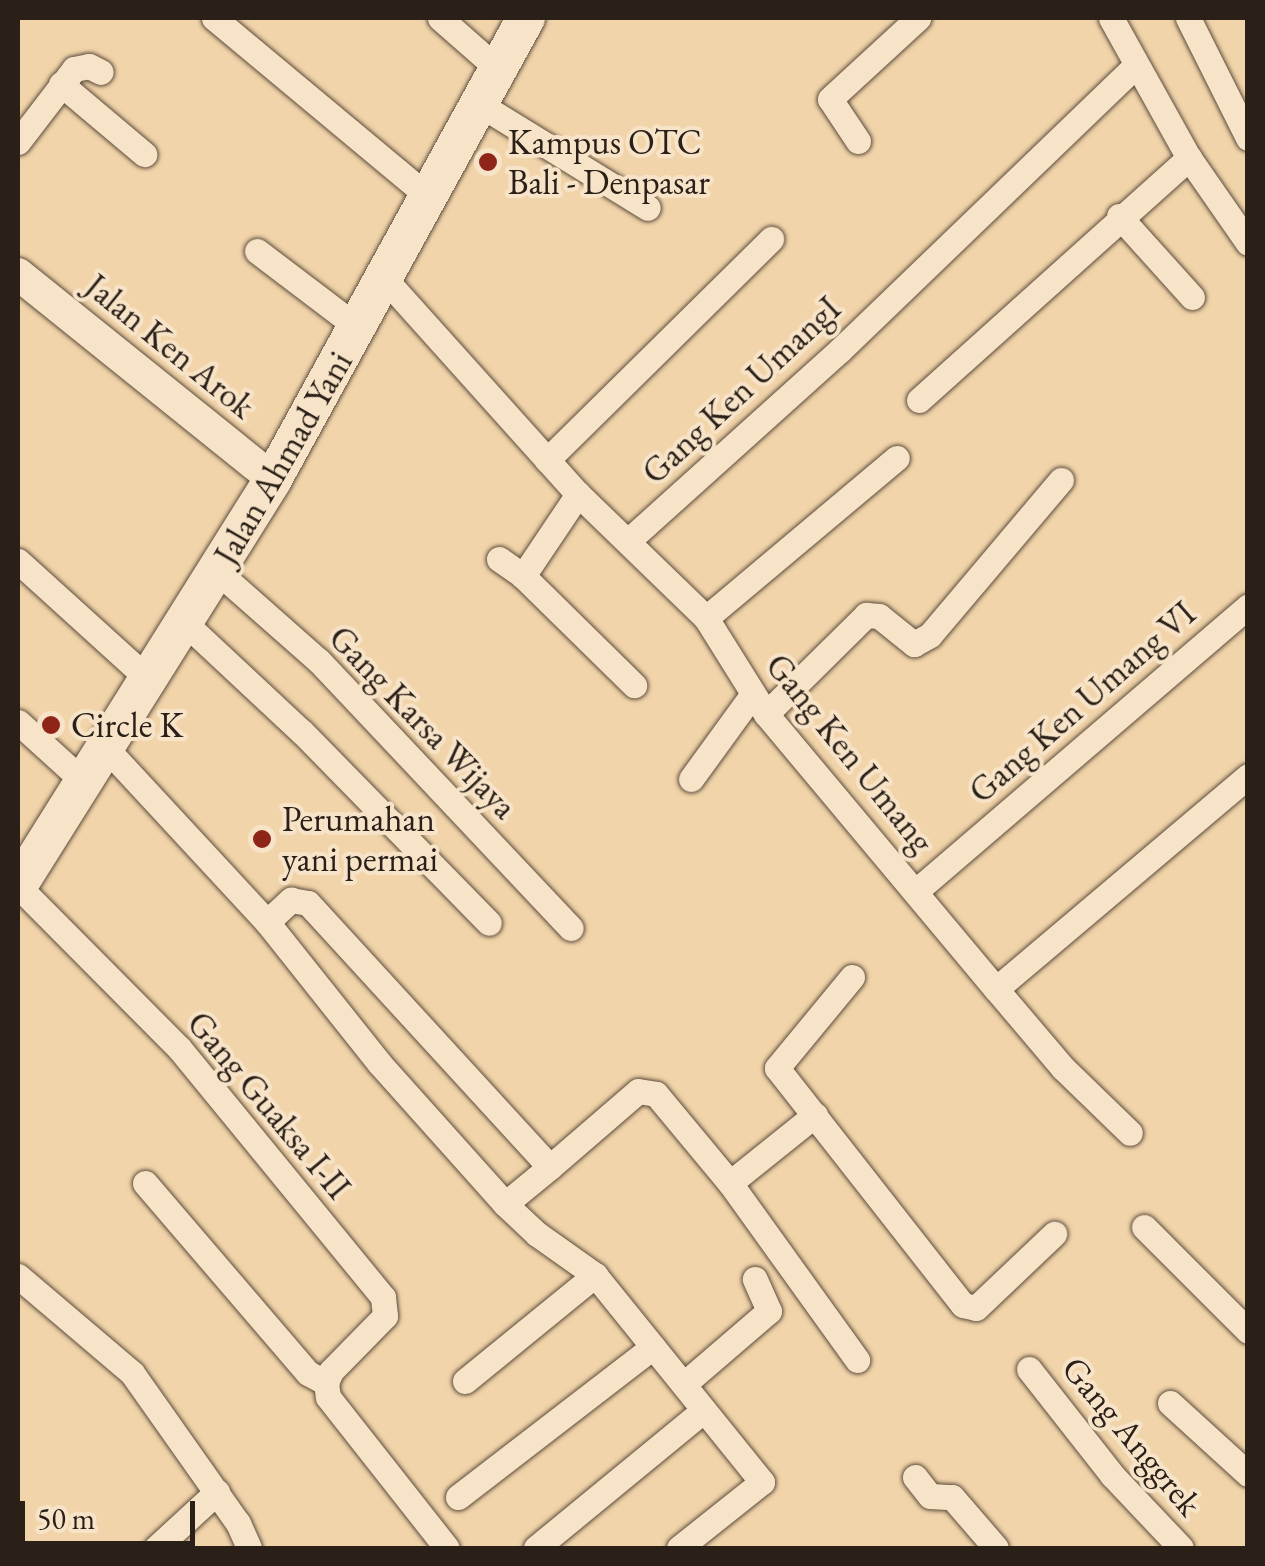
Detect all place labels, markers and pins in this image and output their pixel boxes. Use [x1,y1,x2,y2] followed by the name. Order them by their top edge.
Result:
[508,121,710,203] place label: Kampus OTC Bali - Denpasar
[477,151,499,173] marker: Kampus OTC Bali - Denpasar
[71,704,183,746] place label: Circle K
[40,714,62,736] marker: Circle K
[282,798,438,880] place label: Perumahan yani permai
[251,828,273,850] marker: Perumahan yani permai

